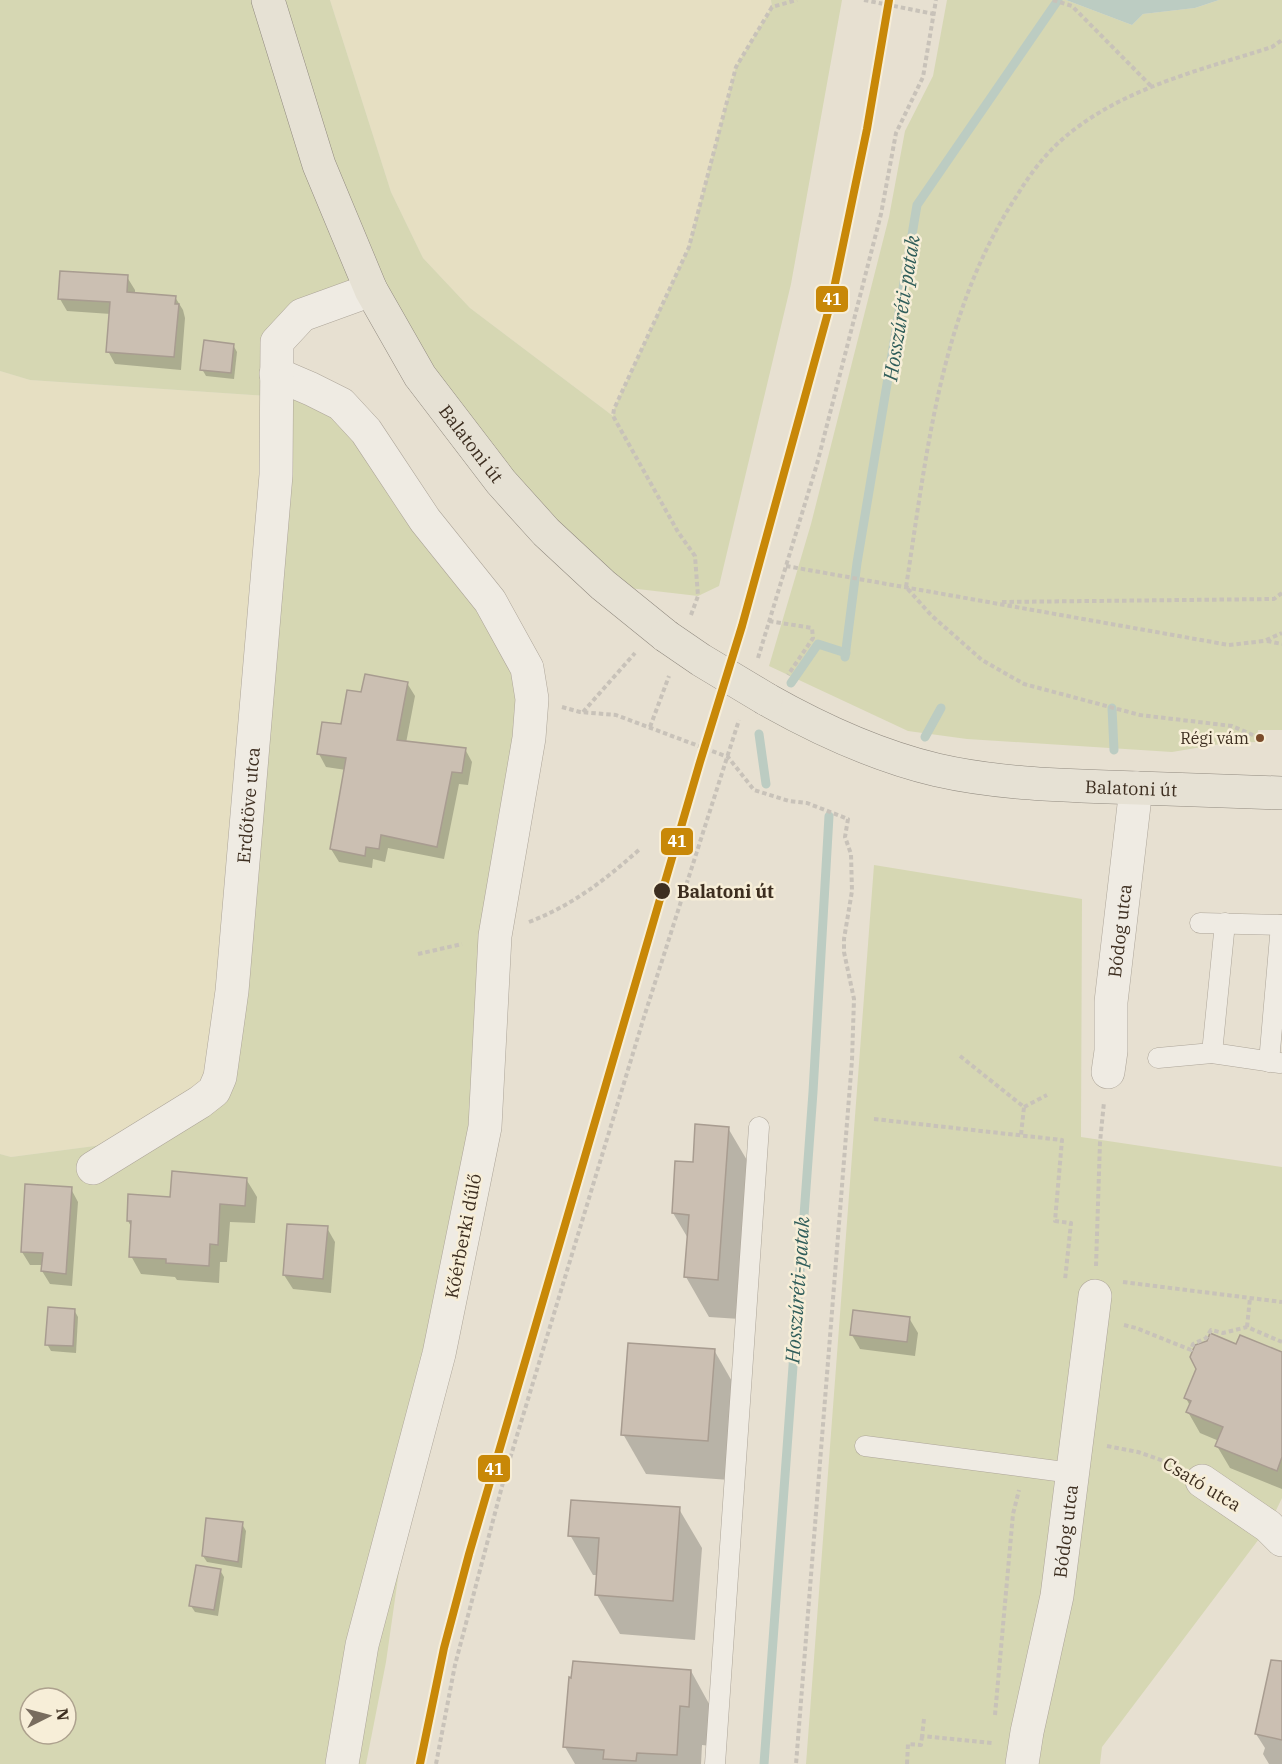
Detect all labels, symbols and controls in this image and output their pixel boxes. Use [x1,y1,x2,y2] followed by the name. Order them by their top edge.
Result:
[876,233,926,384] water label: Hosszúréti-patak
[815,285,849,313] line badge: 41
[822,289,842,309] text: 41
[434,400,509,487] street label: Balatoni út
[1180,728,1249,748] place label: Régi vám
[1254,732,1266,744] marker: Régi vám
[231,746,264,864] street label: Erdőtöve utca
[1085,775,1178,801] street label: Balatoni út
[660,827,694,856] line badge: 41
[667,831,687,851] text: 41
[677,880,774,903] place label: Balatoni út
[652,881,672,901] marker: Balatoni út
[1102,882,1136,979] street label: Bódog utca
[440,1172,486,1300] street label: Kőérberki dűlő
[778,1215,816,1365] water label: Hosszúréti-patak
[1159,1452,1246,1516] street label: Csató utca
[477,1454,511,1483] line badge: 41
[484,1459,504,1479] text: 41
[1048,1483,1083,1579] street label: Bódog utca
[18,1686,78,1746] north arrow
[52,1707,74,1722] text: N

